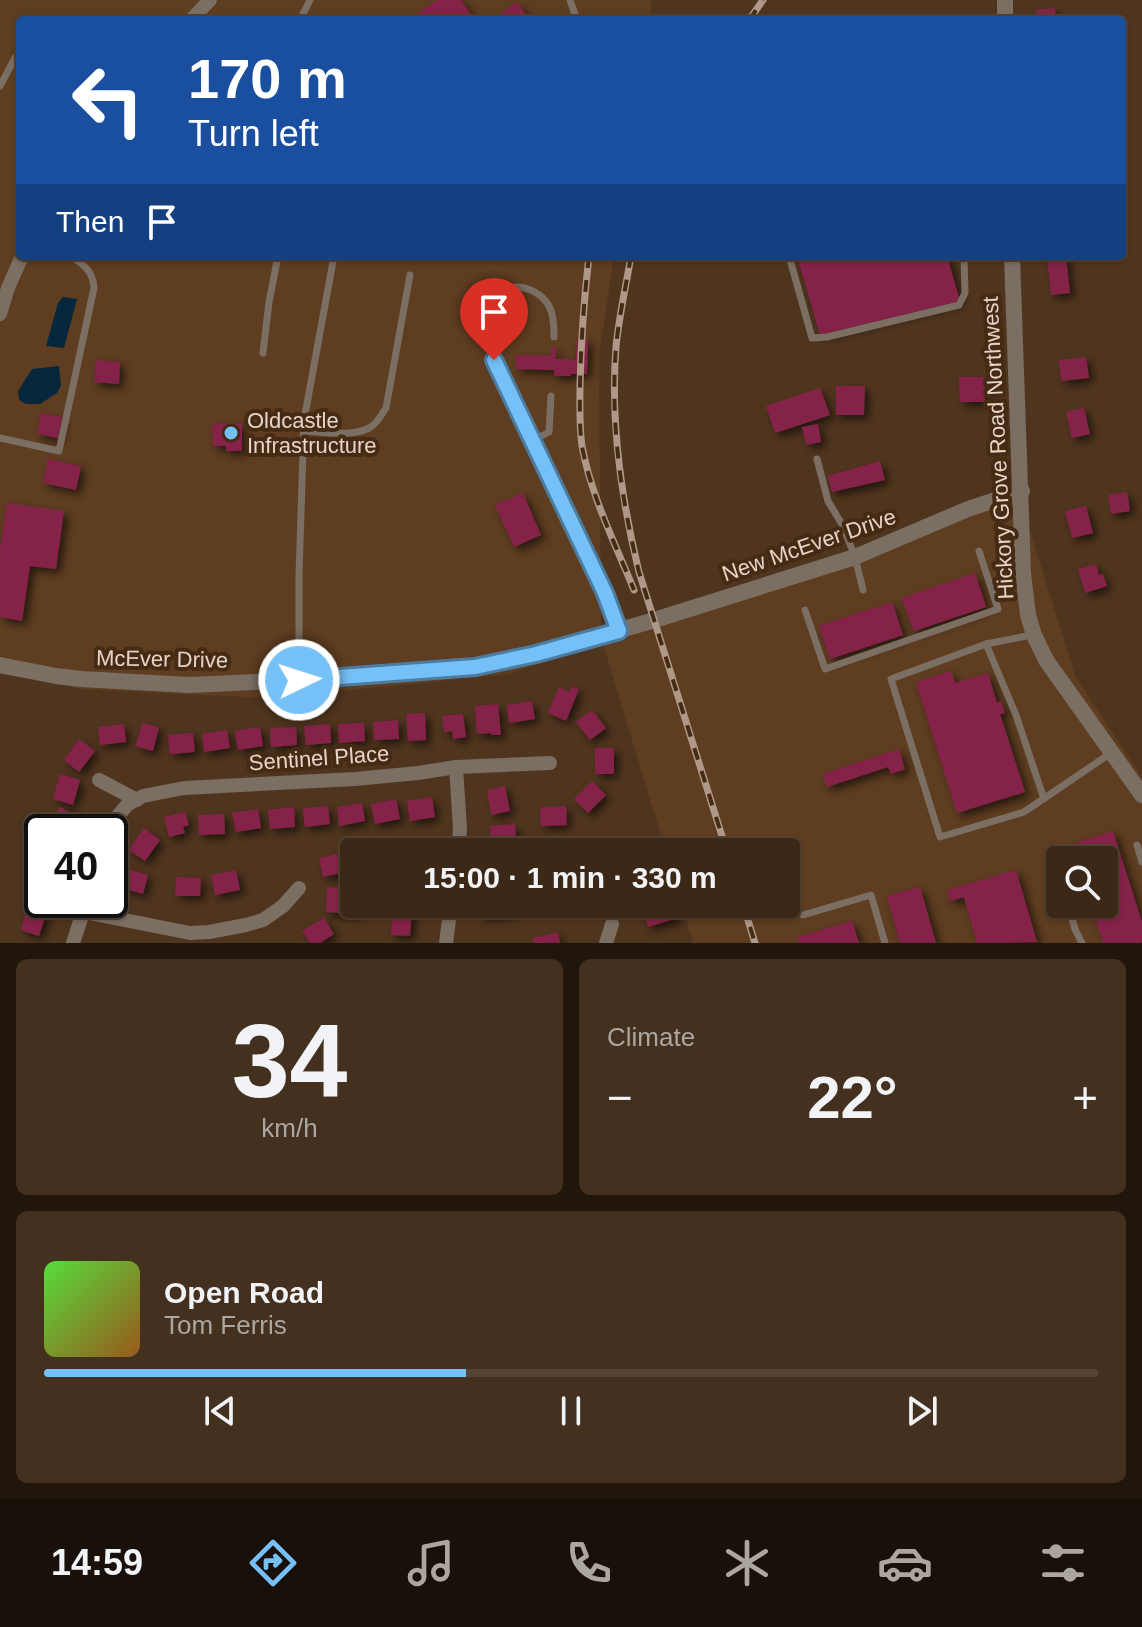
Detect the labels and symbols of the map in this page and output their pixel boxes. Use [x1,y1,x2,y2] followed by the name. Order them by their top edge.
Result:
[460,278,528,360] pin
[978,296,1018,600] street label: Hickory Grove Road Northwest
[247,408,377,458] place label: Oldcastle Infrastructure
[222,424,240,442] marker: Oldcastle Infrastructure
[719,504,899,586] street label: New McEver Drive
[257,638,341,722] position arrow
[96,645,228,673] street label: McEver Drive
[248,741,390,775] street label: Sentinel Place
[24,814,128,918] speed limit sign: 40

